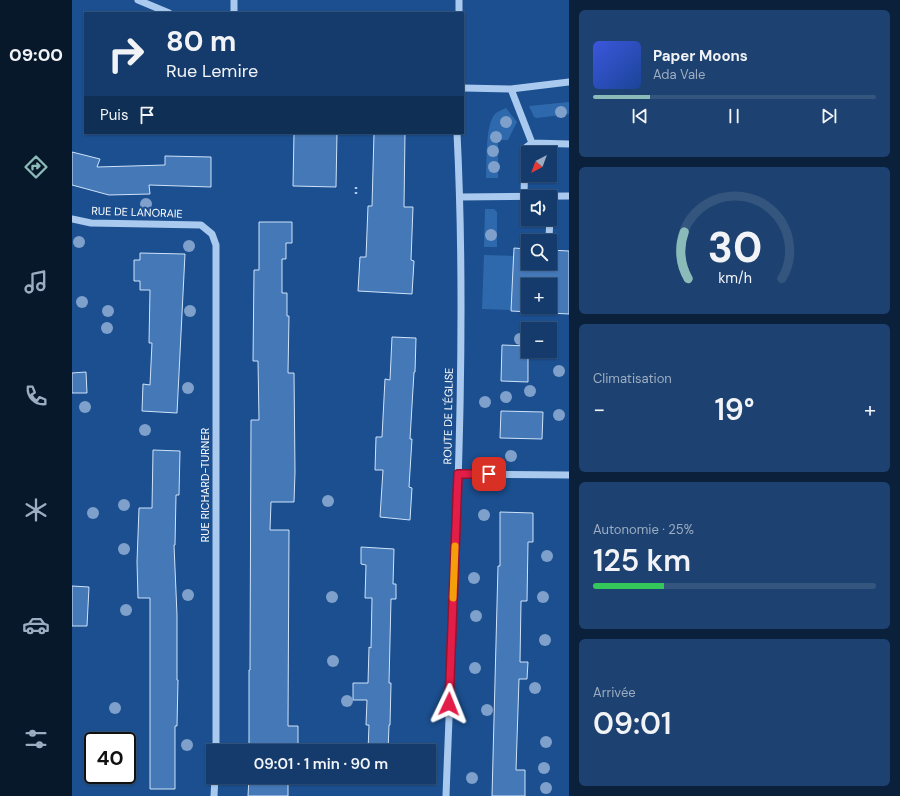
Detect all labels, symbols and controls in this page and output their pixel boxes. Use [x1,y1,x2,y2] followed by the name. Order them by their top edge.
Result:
[166,23,236,60] text: 80 m
[100,28,152,80] icon: right
[9,43,63,67] text: 09:00
[653,46,748,66] text: Paper Moons
[166,59,258,83] text: Rue Lemire
[653,66,705,83] text: Ada Vale
[136,104,158,126] icon: arrive
[100,105,128,125] text: Puis
[629,105,651,127] icon: previous
[723,105,745,127] icon: pause
[818,105,840,127] icon: next
[521,146,557,182] north arrow
[521,146,557,358] map controls
[22,153,50,181] icon: directions
[521,190,557,226] button: sound
[91,203,183,221] street label: RUE DE LANORAIE
[707,221,762,275] text: 30
[521,234,557,270] button: search
[22,268,50,296] icon: music
[718,268,751,286] text: km/h
[521,278,557,314] button: +
[521,322,557,358] button: −
[440,368,456,464] street label: ROUTE DE L'ÉGLISE
[593,370,672,387] text: Climatisation
[22,382,50,410] icon: phone
[714,390,755,429] text: 19°
[593,395,605,424] text: −
[864,395,876,424] text: +
[198,428,212,542] street label: RUE RICHARD-TURNER
[472,457,506,491] pin
[478,463,500,485] icon: arrive
[22,496,50,524] icon: climate
[593,521,694,538] text: Autonomie · 25%
[593,541,691,580] text: 125 km
[22,611,50,639] icon: car
[428,683,470,725] position arrow
[593,684,636,701] text: Arrivée
[593,704,671,743] text: 09:01
[22,725,50,753] icon: filters
[84,732,136,784] speed limit sign: 40
[254,754,388,774] text: 09:01 · 1 min · 90 m

